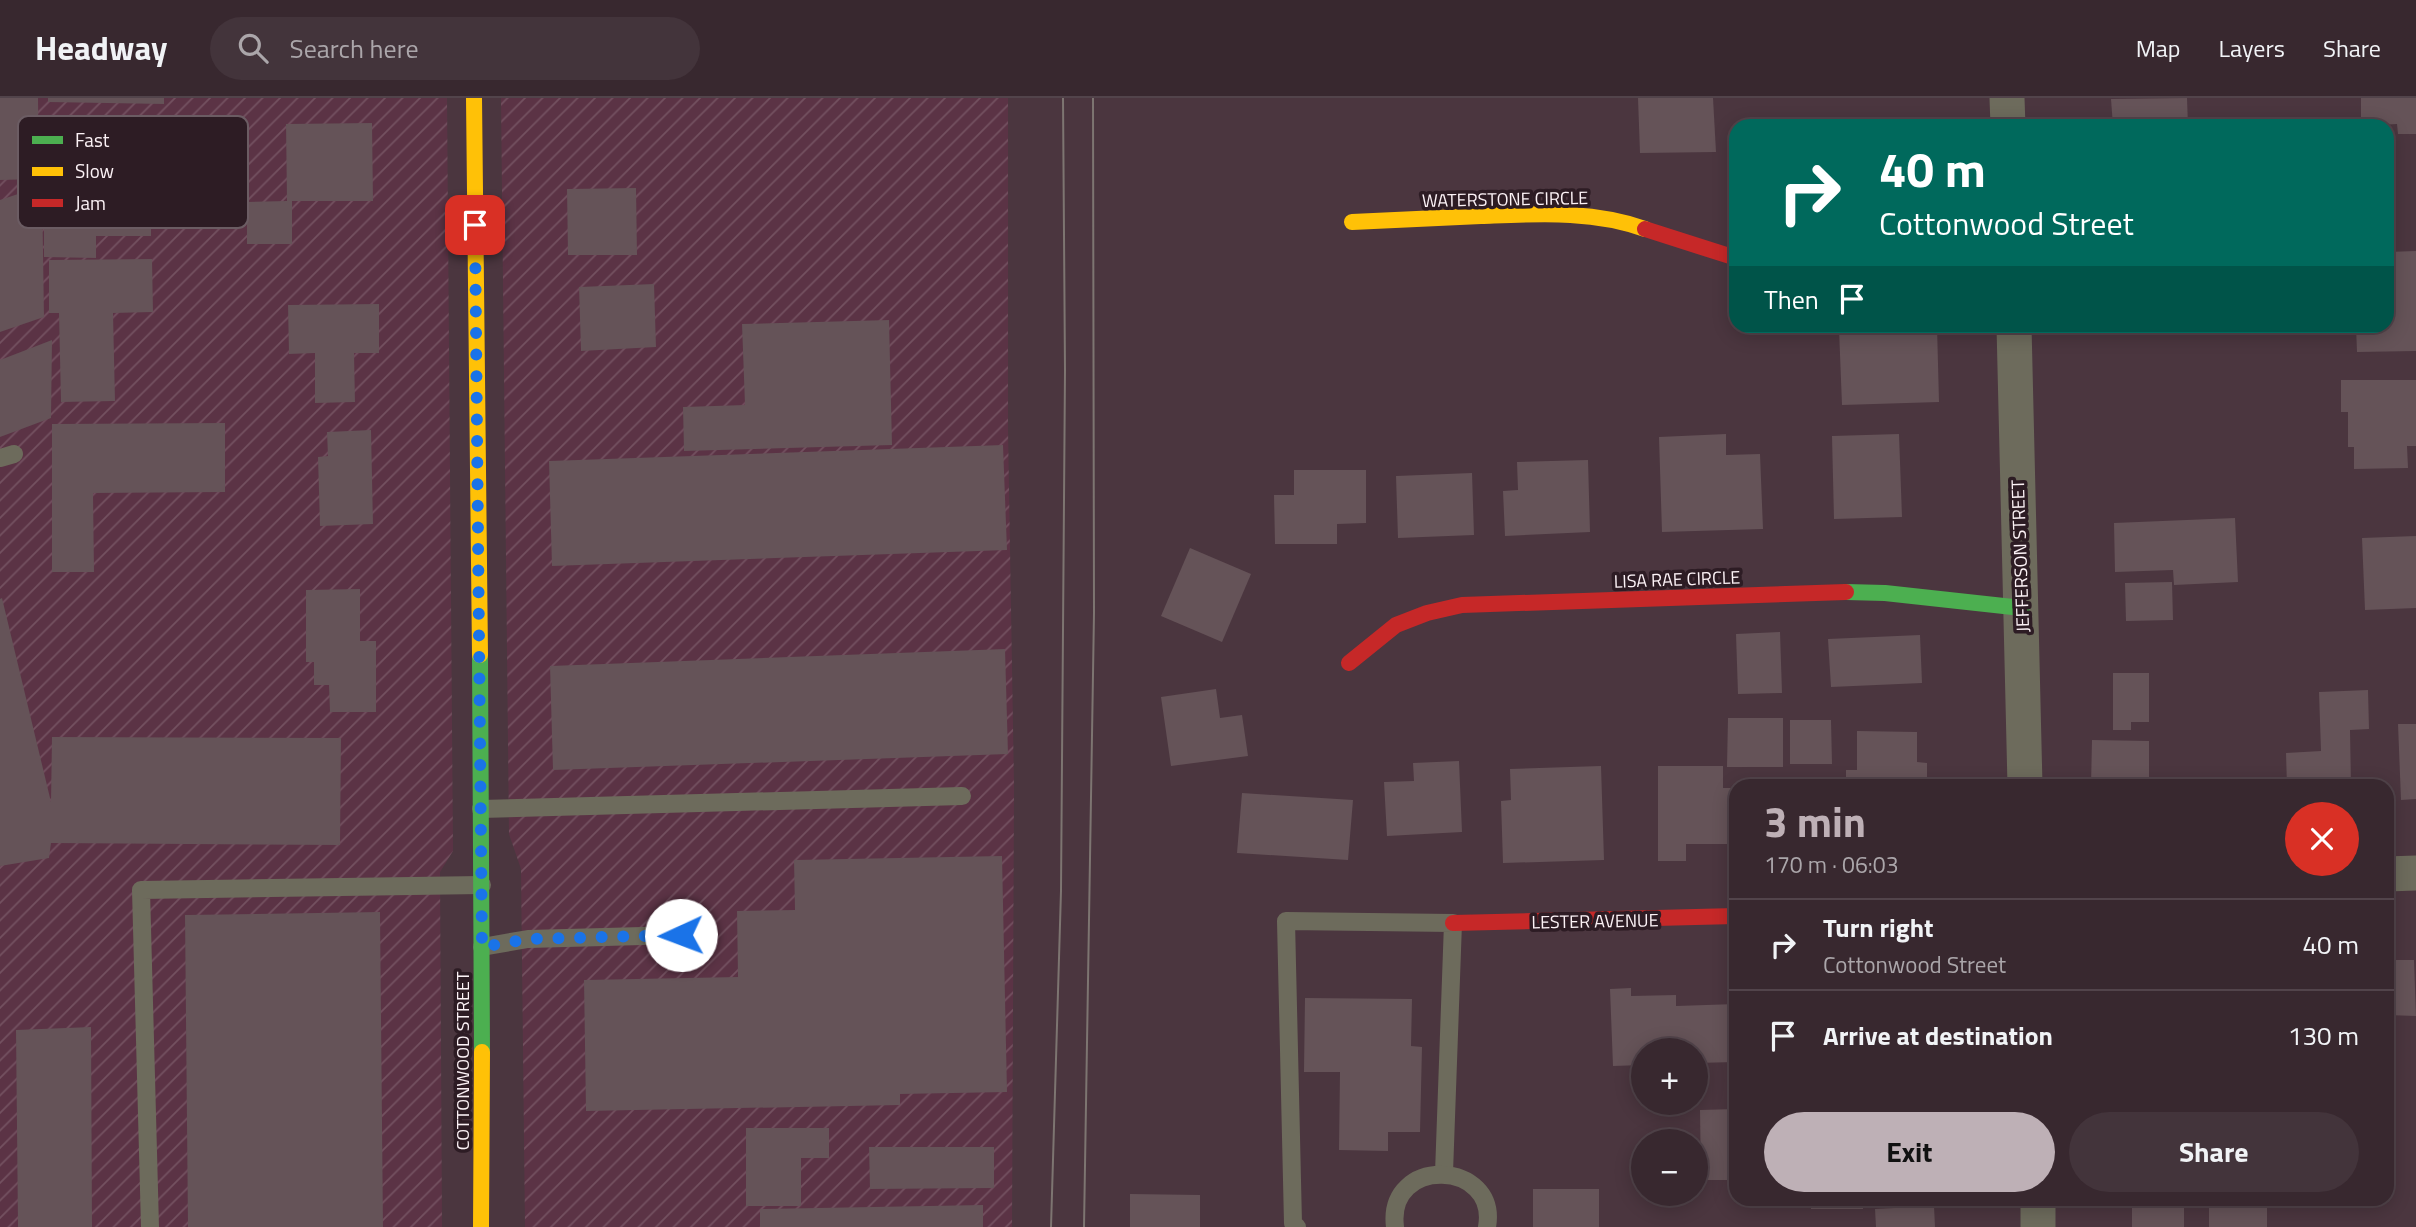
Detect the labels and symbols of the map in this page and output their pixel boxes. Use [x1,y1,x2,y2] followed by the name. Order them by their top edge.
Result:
[18,116,248,228] legend
[75,125,110,154] text: Fast
[75,156,114,185] text: Slow
[1422,184,1588,214] street label: WATERSTONE CIRCLE
[75,188,106,217] text: Jam
[445,195,505,255] pin
[2004,479,2036,633] street label: JEFFERSON STREET
[1613,563,1741,595] street label: LISA RAE CIRCLE
[644,898,718,972] position arrow
[1531,906,1659,936] street label: LESTER AVENUE
[449,971,476,1150] street label: COTTONWOOD STREET

